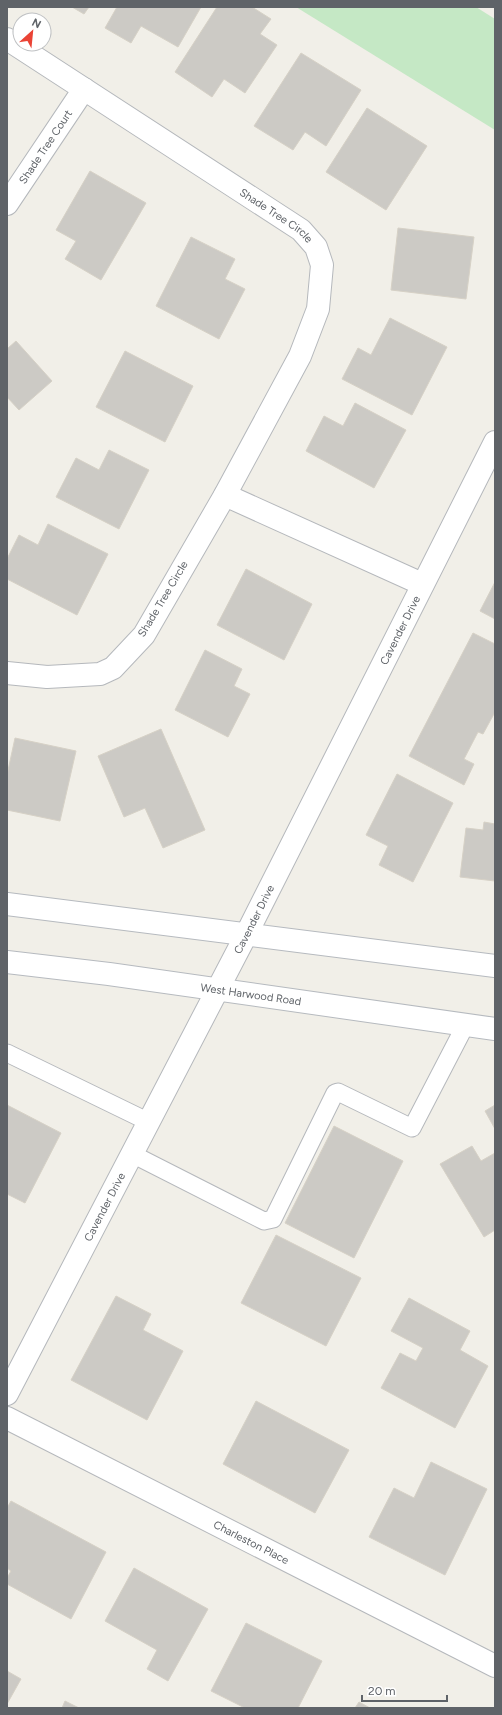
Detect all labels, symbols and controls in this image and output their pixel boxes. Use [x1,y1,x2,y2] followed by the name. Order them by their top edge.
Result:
[12,12,52,52] north arrow
[30,16,43,31] text: N
[16,107,75,186] street label: Shade Tree Court
[237,185,316,245] street label: Shade Tree Circle
[135,559,191,639] street label: Shade Tree Circle
[377,594,423,667] street label: Cavender Drive
[231,883,277,956] street label: Cavender Drive
[200,981,302,1008] street label: West Harwood Road
[81,1170,128,1243] street label: Cavender Drive
[211,1518,291,1567] street label: Charleston Place
[362,1677,447,1703] scale bar
[368,1684,396,1698] text: 20 m

